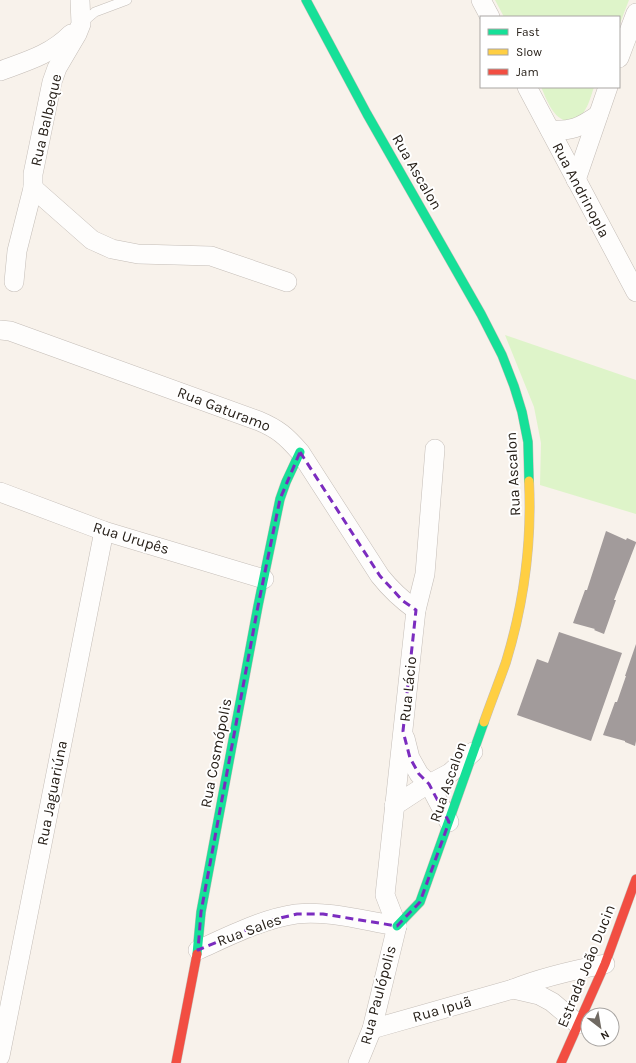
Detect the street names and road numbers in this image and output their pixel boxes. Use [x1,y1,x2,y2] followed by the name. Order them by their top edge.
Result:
[27,72,65,168] street label: Rua Balbeque
[388,131,446,213] street label: Rua Ascalon
[548,139,614,241] street label: Rua Andrinopla
[175,383,273,435] street label: Rua Gaturamo
[502,432,524,516] street label: Rua Ascalon
[91,518,171,558] street label: Rua Urupês
[396,655,420,723] street label: Rua Lácio
[197,697,235,809] street label: Rua Cosmópolis
[33,739,71,847] street label: Rua Jaguariúna
[426,739,470,825] street label: Rua Ascalon
[553,902,619,1030] street label: Estrada João Ducin
[214,910,284,950] street label: Rua Sales
[356,944,400,1046] street label: Rua Paulópolis
[410,992,474,1026] street label: Rua Ipuã

